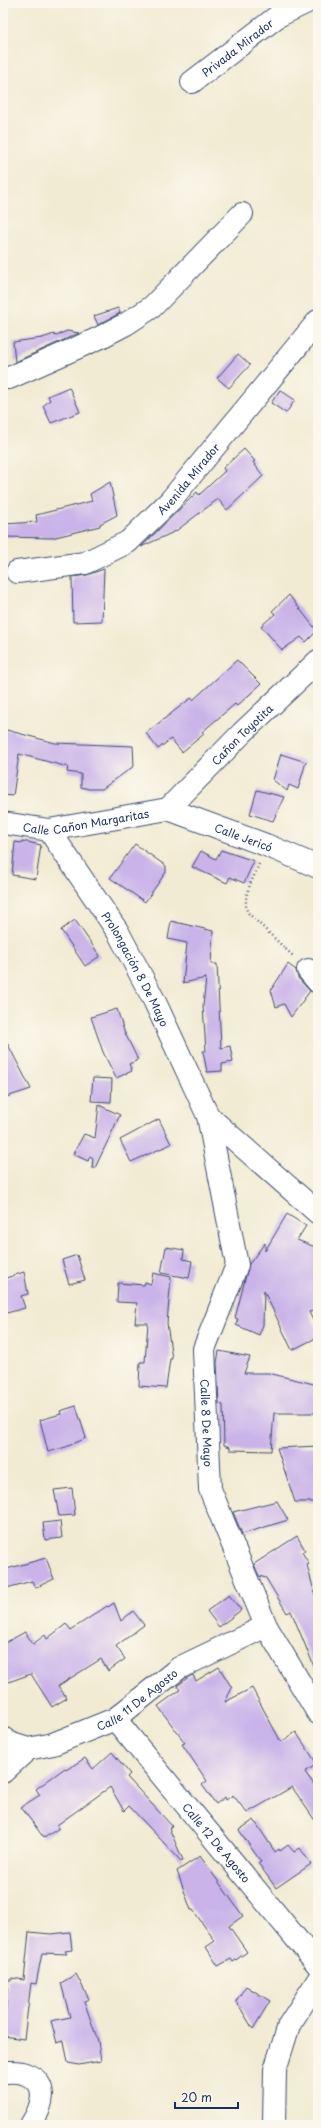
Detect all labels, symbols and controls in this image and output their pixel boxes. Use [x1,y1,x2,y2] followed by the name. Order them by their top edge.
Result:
[198,14,277,80] street label: Privada Mirador
[153,439,223,518] street label: Avenida Mirador
[207,700,276,769] street label: Cañon Toyotita
[22,804,150,839] street label: Calle Cañon Margaritas
[212,818,275,855] street label: Calle Jericó
[98,908,174,1029] street label: Prolongación 8 De Mayo
[197,1379,218,1467] street label: Calle 8 De Mayo
[94,1664,181,1734] street label: Calle 11 De Agosto
[179,1799,255,1886] street label: Calle 12 De Agosto
[175,2084,238,2110] scale bar
[181,2088,212,2106] text: 20 m

